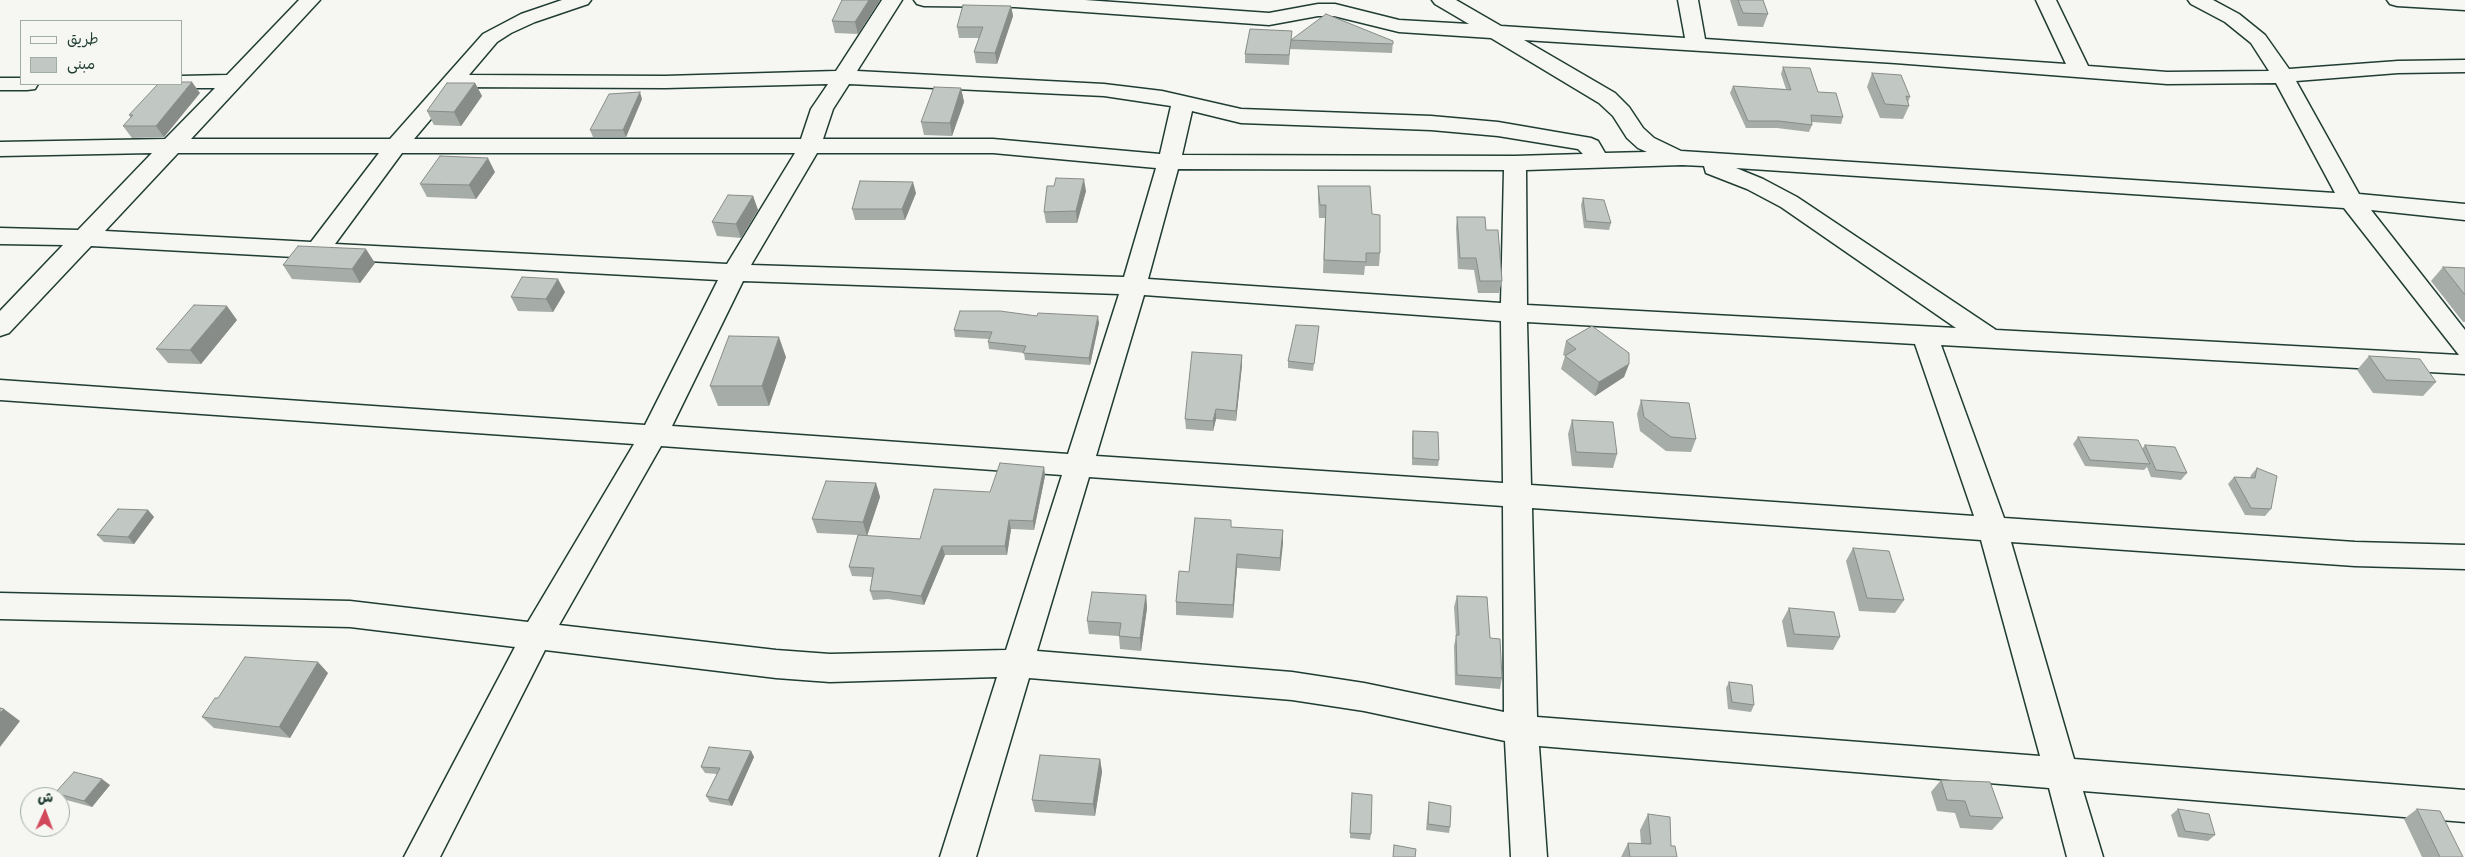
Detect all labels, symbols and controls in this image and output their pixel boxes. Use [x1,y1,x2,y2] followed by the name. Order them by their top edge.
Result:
[20,20,182,85] legend
[67,28,99,52] text: طريق
[67,53,95,77] text: مبنى
[20,787,70,837] north arrow
[37,787,54,809] text: ش

